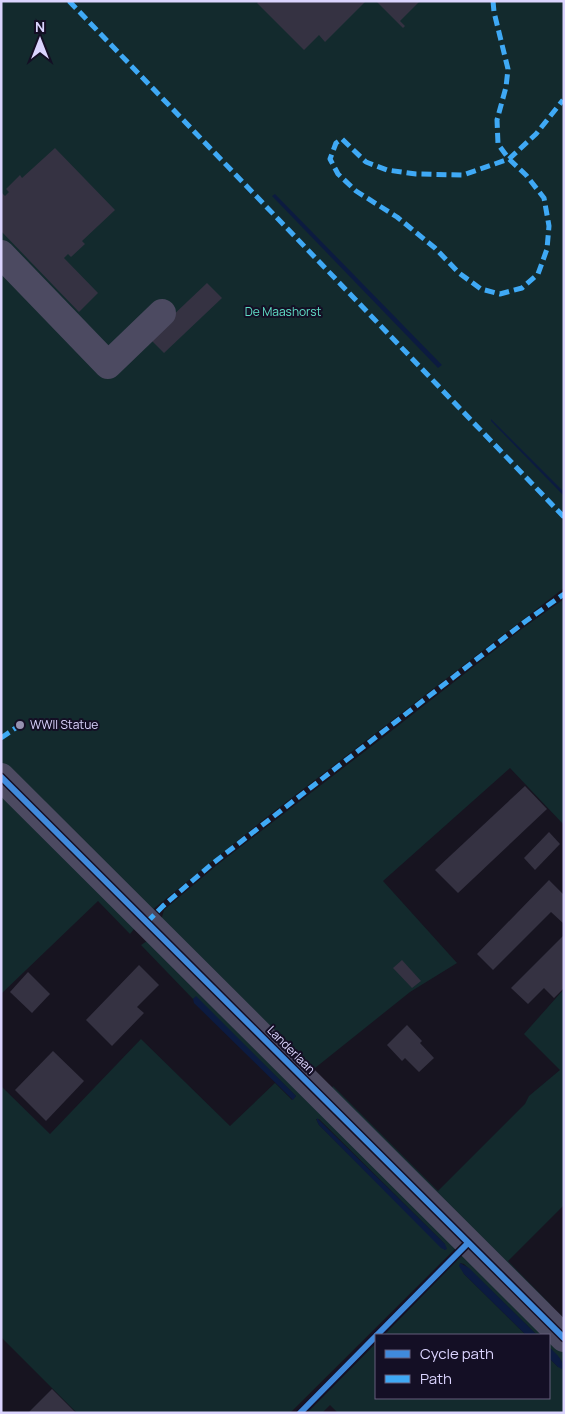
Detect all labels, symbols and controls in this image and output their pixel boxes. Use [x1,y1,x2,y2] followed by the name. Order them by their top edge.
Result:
[15,15,65,65] north arrow
[35,17,45,36] text: N
[245,303,321,320] park label: De Maashorst
[30,716,98,733] place label: WWII Statue
[14,719,26,731] marker: WWII Statue
[264,1022,319,1077] street label: Landerlaan
[375,1334,550,1399] legend
[420,1343,494,1364] text: Cycle path
[420,1368,452,1389] text: Path

